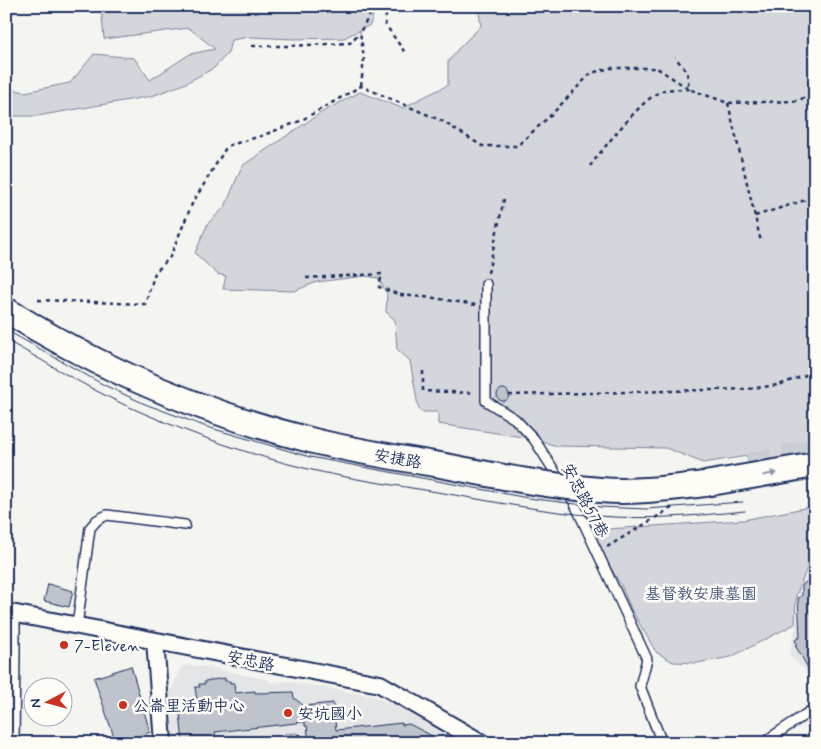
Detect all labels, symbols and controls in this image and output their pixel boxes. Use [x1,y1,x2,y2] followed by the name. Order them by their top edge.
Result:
[372,445,423,474] street label: 安捷路
[556,460,613,542] street label: 安忠路57巷
[763,470,778,478] one-way arrow
[645,584,757,605] park label: 基督教安康墓園
[74,636,140,657] place label: 7-Eleven
[58,639,70,651] marker: 7-Eleven
[225,647,276,676] street label: 安忠路
[22,676,72,726] north arrow
[133,696,245,717] place label: 公崙里活動中心
[27,698,46,709] text: N
[117,699,129,711] marker: 公崙里活動中心
[298,704,362,725] place label: 安坑國小
[282,707,294,719] marker: 安坑國小

